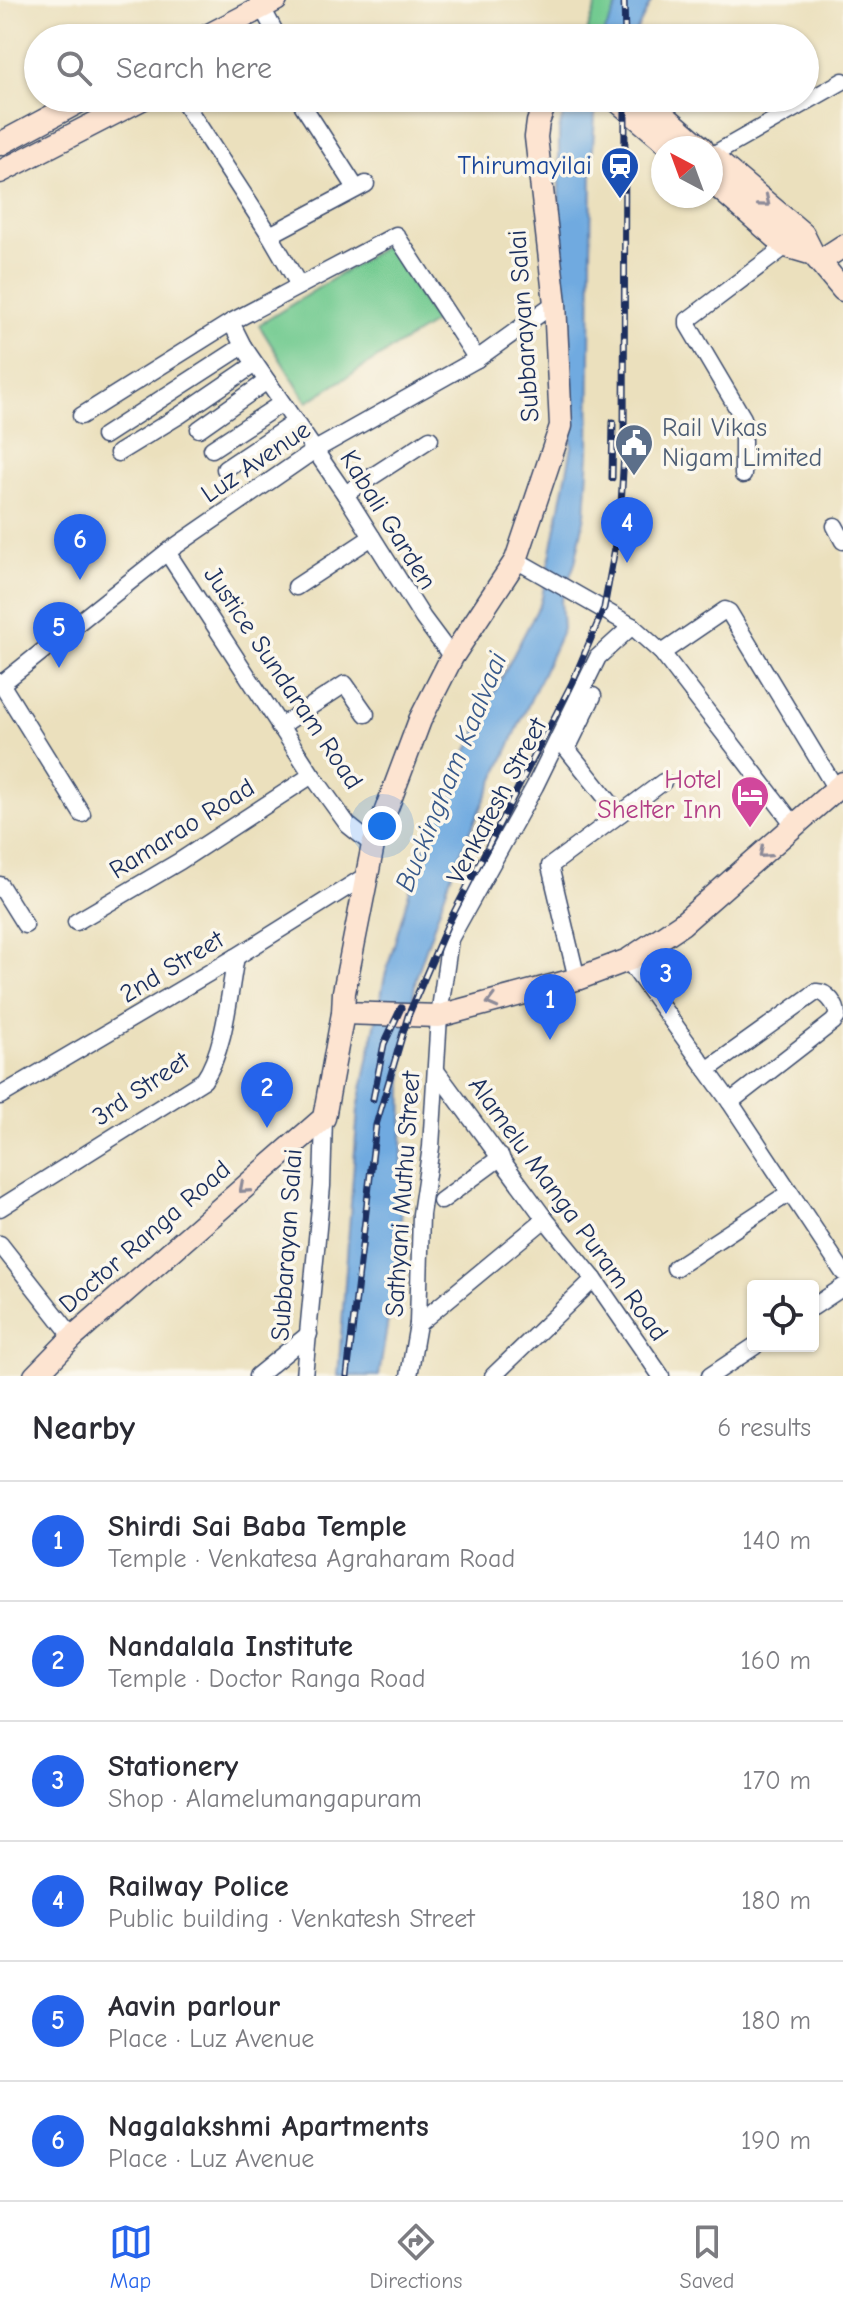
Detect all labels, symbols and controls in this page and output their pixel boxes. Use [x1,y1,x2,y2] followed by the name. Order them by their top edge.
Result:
[24,24,819,112] search box
[52,46,96,90] icon: search
[116,51,272,86] text: Search here
[651,136,723,208] north arrow
[599,145,641,200] station icon: Thirumayilai
[458,151,592,181] place label: Thirumayilai
[756,192,771,207] one-way arrow
[502,229,546,423] street label: Subbarayan Salai
[662,413,822,473] place label: Rail Vikas Nigam Limited
[196,415,316,509] street label: Luz Avenue
[613,422,655,477] public building icon: Rail Vikas Nigam Limited
[333,445,443,595] street label: Kabali Garden
[601,497,653,563] pin: 4
[54,514,106,580] pin: 6
[197,561,369,795] street label: Justice Sundaram Road
[33,602,85,668] pin: 5
[388,647,514,896] water label: Buckingham Kaalvaai
[441,712,554,889] street label: Venkatesh Street
[597,765,722,825] place label: Hotel Shelter Inn
[104,772,260,886] street label: Ramarao Road
[729,774,771,829] hotel icon: Hotel Shelter Inn
[362,806,402,846] your location
[758,843,773,858] one-way arrow
[115,924,231,1010] street label: 2nd Street
[640,948,692,1014] pin: 3
[524,974,576,1040] pin: 1
[485,992,499,1009] one-way arrow
[87,1045,196,1132] street label: 3rd Street
[241,1062,293,1128] pin: 2
[379,1069,427,1318] street label: Sathyani Muthu Street
[462,1071,674,1347] street label: Alamelu Manga Puram Road
[265,1148,309,1342] street label: Subbarayan Salai
[53,1154,237,1320] street label: Doctor Ranga Road
[239,1178,253,1192] one-way arrow
[747,1280,819,1352] map controls
[747,1280,819,1352] button: locate
[32,1408,135,1448] text: Nearby
[717,1413,811,1443] text: 6 results
[108,1509,407,1544] text: Shirdi Sai Baba Temple
[53,1526,63,1556] text: 1
[742,1526,811,1556] text: 140 m
[108,1544,515,1574] text: Temple · Venkatesa Agraharam Road
[108,1629,353,1664] text: Nandalala Institute
[52,1646,64,1676] text: 2
[741,1646,811,1676] text: 160 m
[108,1664,426,1694] text: Temple · Doctor Ranga Road
[108,1749,238,1784] text: Stationery
[52,1766,64,1796] text: 3
[742,1766,811,1796] text: 170 m
[108,1784,422,1814] text: Shop · Alamelumangapuram
[108,1869,289,1904] text: Railway Police
[52,1886,64,1916] text: 4
[741,1886,811,1916] text: 180 m
[108,1904,475,1934] text: Public building · Venkatesh Street
[108,1989,280,2024] text: Aavin parlour
[51,2006,65,2036] text: 5
[741,2006,811,2036] text: 180 m
[108,2024,314,2054] text: Place · Luz Avenue
[108,2109,429,2144] text: Nagalakshmi Apartments
[51,2126,65,2156] text: 6
[741,2126,811,2156] text: 190 m
[108,2144,314,2174] text: Place · Luz Avenue
[109,2220,153,2294] tab: Map
[370,2220,463,2294] tab: Directions
[680,2220,734,2294] tab: Saved

